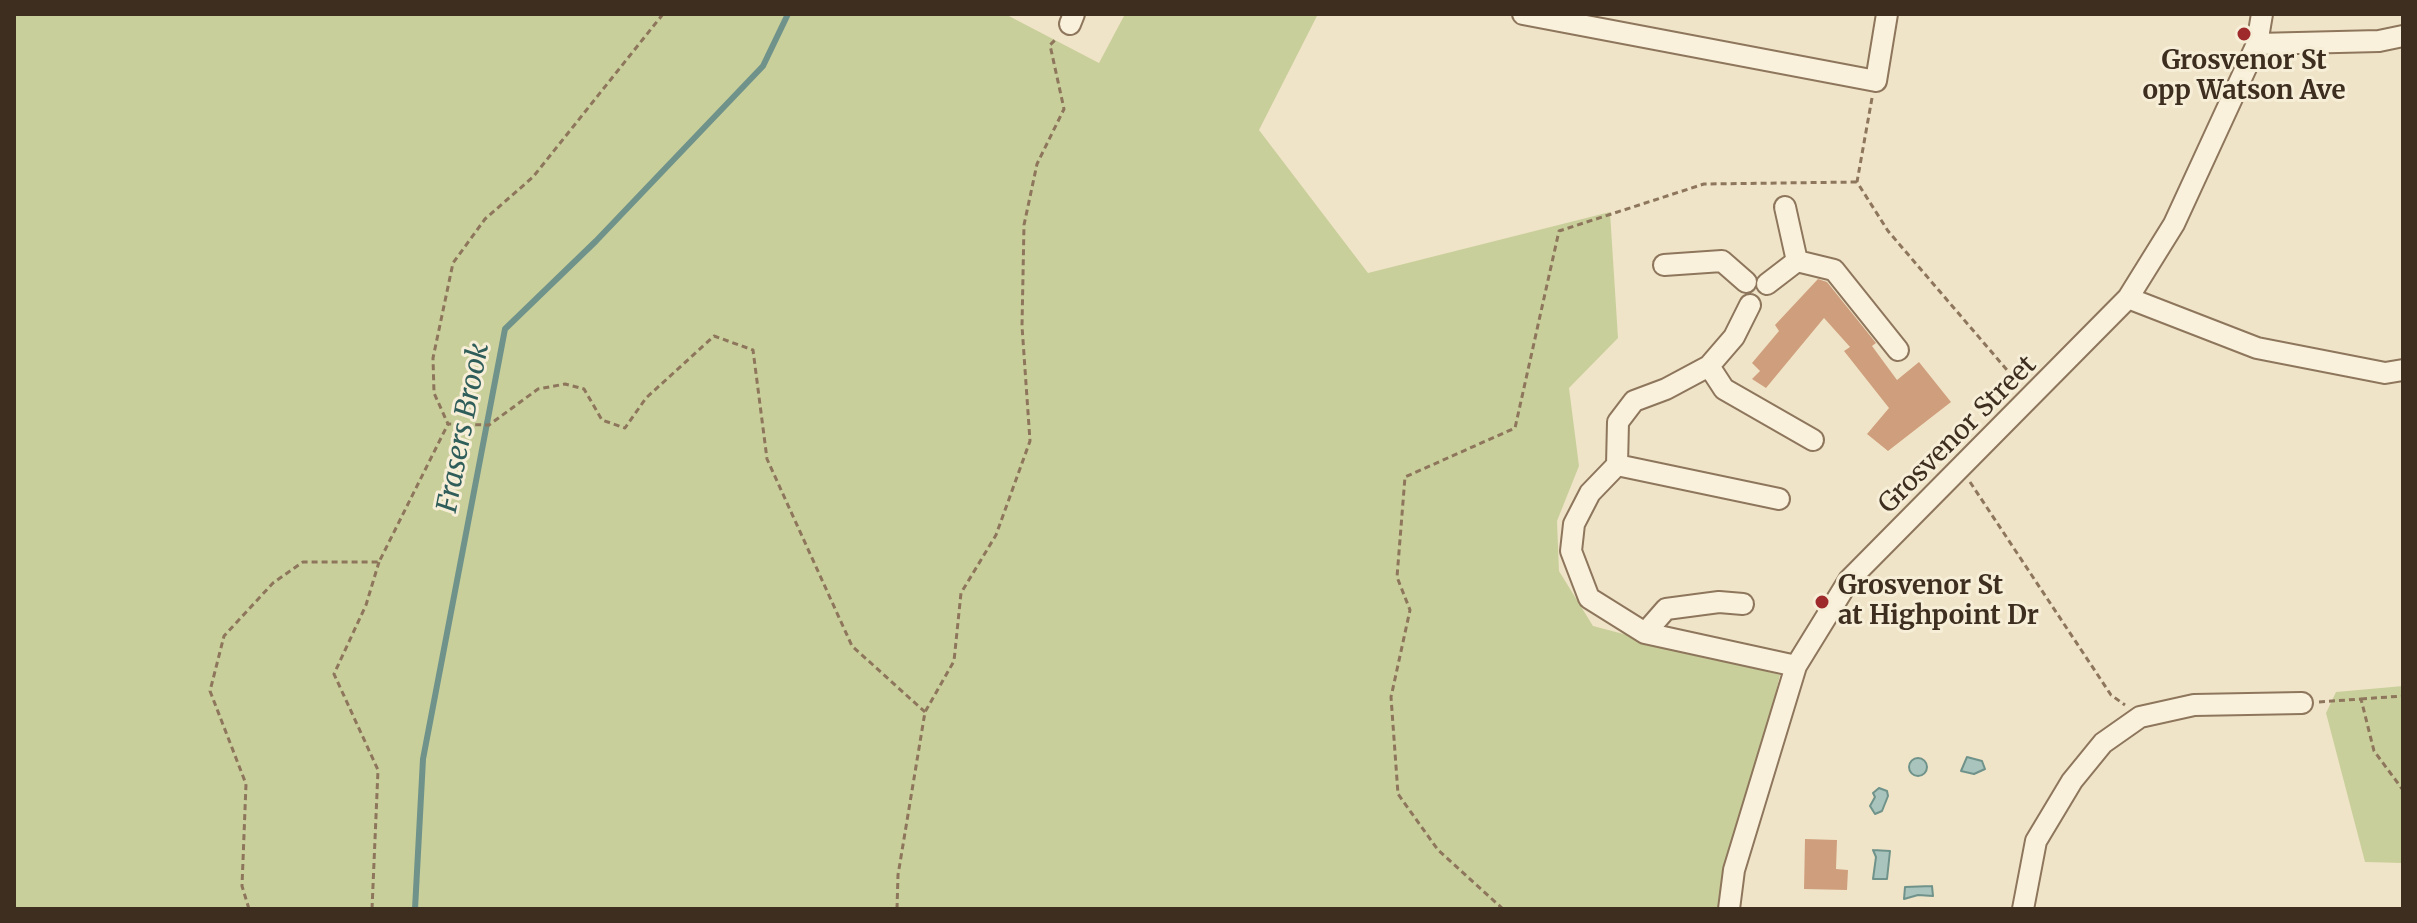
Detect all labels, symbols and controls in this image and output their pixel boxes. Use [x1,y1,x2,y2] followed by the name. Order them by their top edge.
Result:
[2235,25,2253,43] marker: Grosvenor St opp Watson Ave
[2142,46,2346,108] place label: Grosvenor St opp Watson Ave
[431,341,497,515] water label: Frasers Brook
[1873,350,2043,520] street label: Grosvenor Street
[1838,571,2039,632] place label: Grosvenor St at Highpoint Dr
[1813,593,1831,611] marker: Grosvenor St at Highpoint Dr

